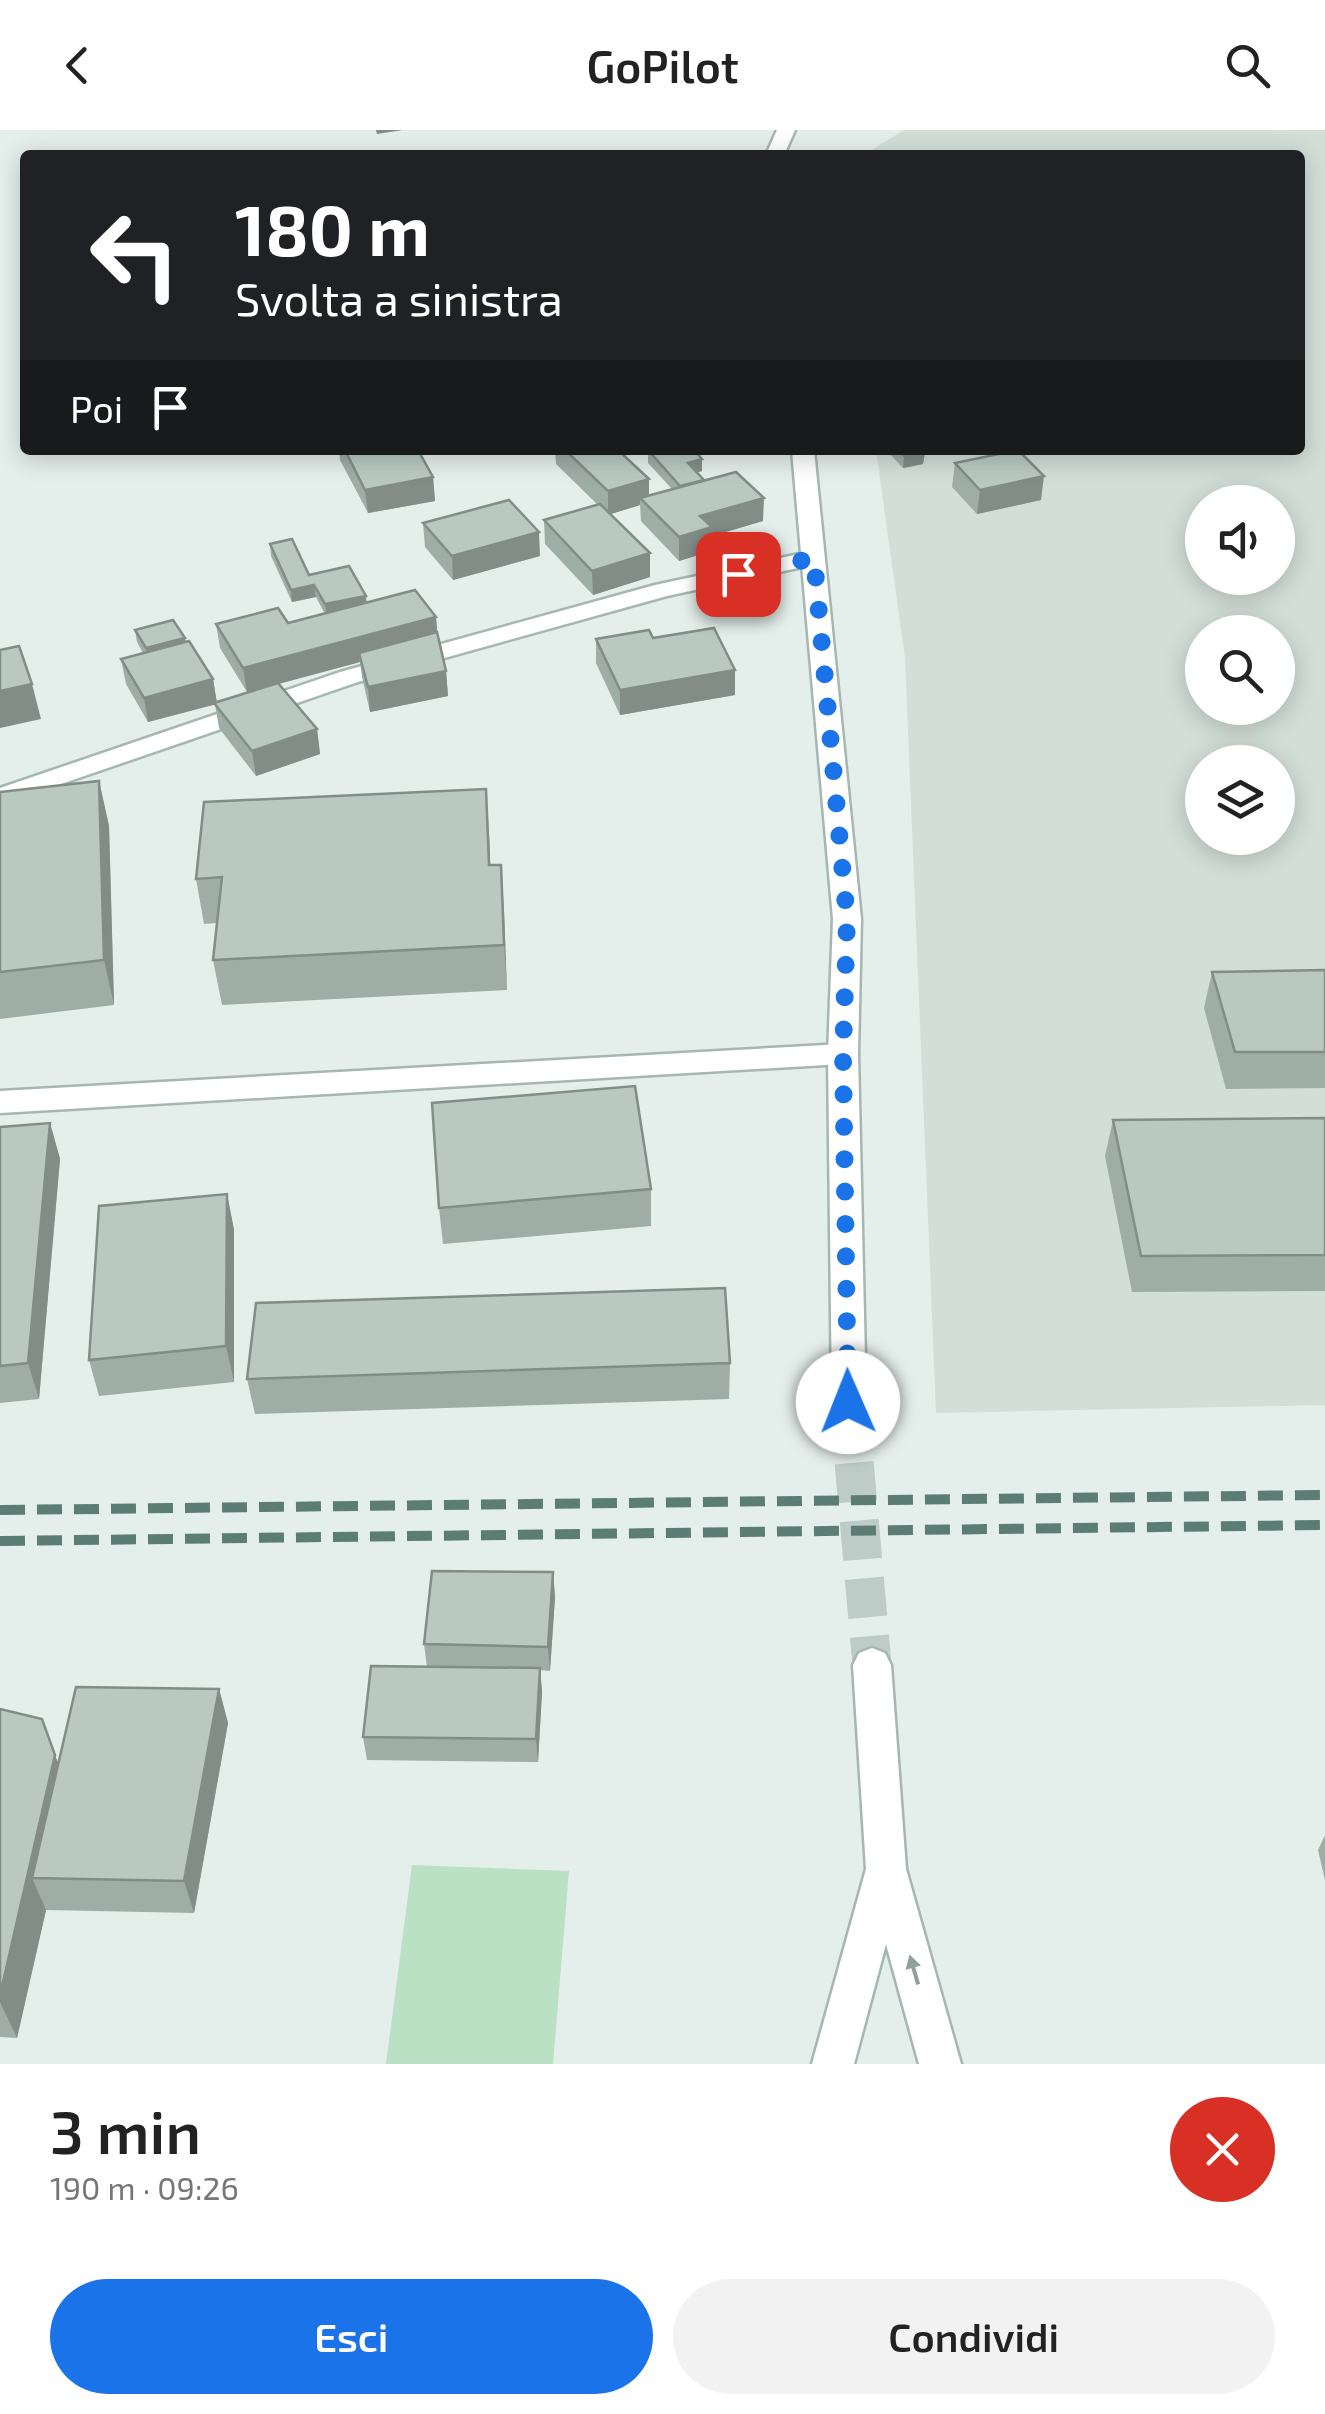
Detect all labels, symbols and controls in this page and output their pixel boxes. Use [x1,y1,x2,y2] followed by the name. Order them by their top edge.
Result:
[50,38,105,93] icon: back
[586,38,739,92] text: GoPilot
[1220,38,1275,93] icon: search
[235,186,430,270] text: 180 m
[70,190,200,320] icon: left
[235,271,563,325] text: Svolta a sinistra
[143,380,198,435] icon: arrive
[70,385,123,431] text: Poi
[1185,485,1295,855] map controls
[1185,485,1295,595] button: sound
[696,532,781,617] pin
[711,547,766,602] icon: arrive
[1185,615,1295,725] button: search
[1185,745,1295,855] button: layers
[796,1350,900,1454] position arrow
[906,1954,921,1985] one-way arrow
[50,2094,201,2166] text: 3 min
[1170,2097,1275,2202] button: close
[50,2168,239,2206] text: 190 m · 09:26
[50,2279,653,2394] button: Esci
[673,2279,1275,2394] button: Condividi

